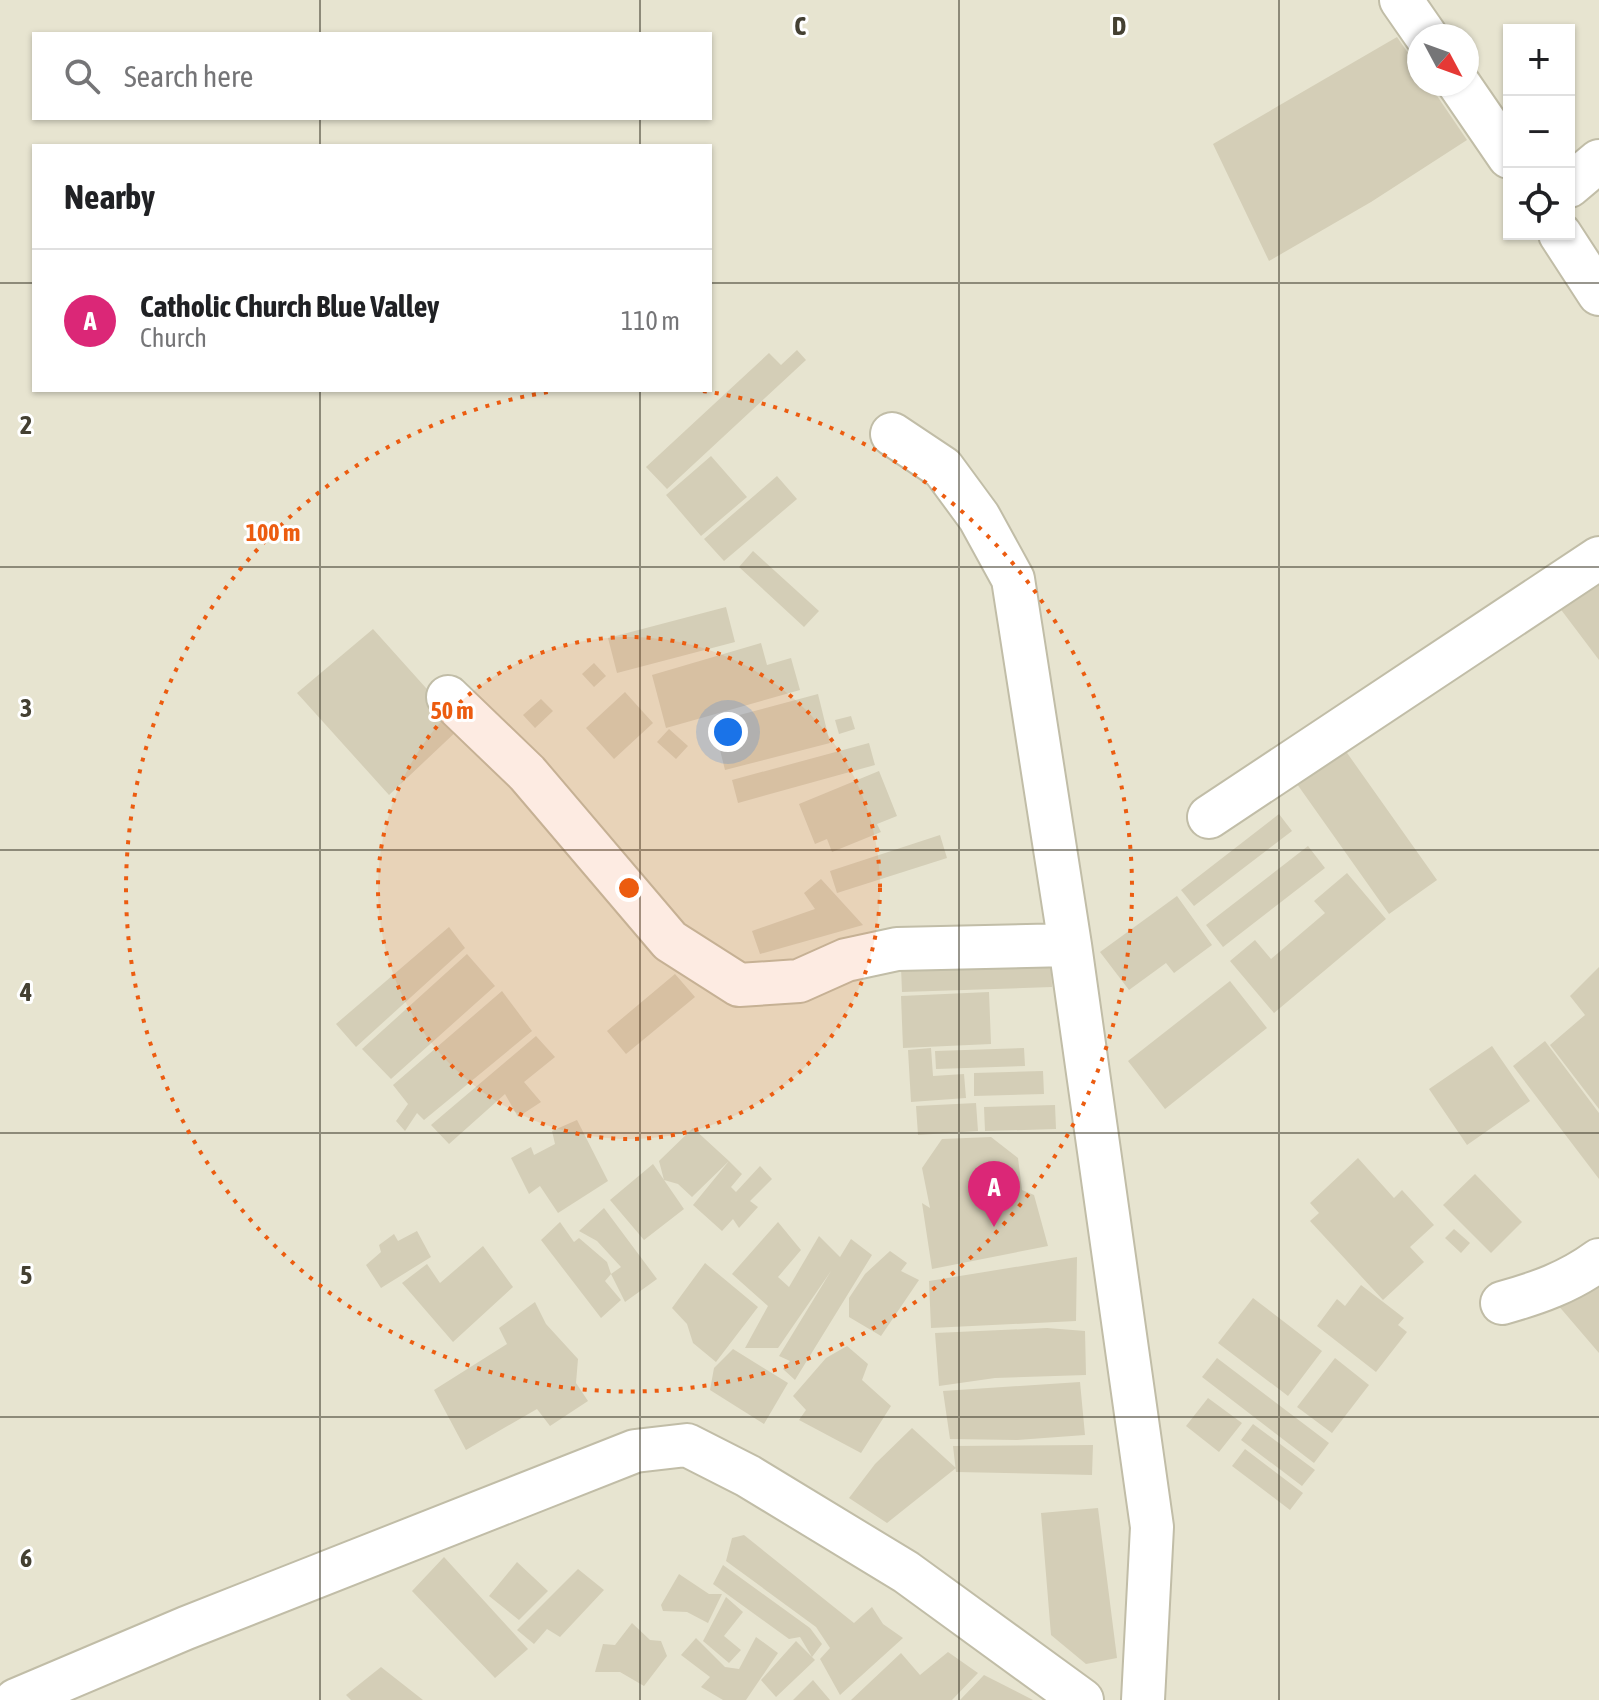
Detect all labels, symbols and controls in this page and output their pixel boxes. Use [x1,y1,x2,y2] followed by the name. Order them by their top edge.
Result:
[794,11,806,41] text: C
[1112,11,1126,41] text: D
[1407,24,1479,96] north arrow
[1503,24,1575,240] map controls
[1503,24,1575,96] button: +
[32,32,712,120] search box
[60,54,104,98] icon: search
[124,59,253,93] text: Search here
[1503,96,1575,168] button: −
[1503,168,1575,240] button: locate
[64,177,155,216] text: Nearby
[140,289,439,323] text: Catholic Church Blue Valley
[84,306,96,336] text: A
[621,306,680,336] text: 110 m
[140,323,207,353] text: Church
[20,410,32,440] text: 2
[246,519,300,546] text: 100 m
[20,693,32,723] text: 3
[430,697,474,724] text: 50 m
[708,712,748,752] your location
[615,874,643,902] centre of rings
[19,977,32,1007] text: 4
[968,1161,1020,1227] pin: A
[20,1260,32,1290] text: 5
[20,1543,32,1573] text: 6

